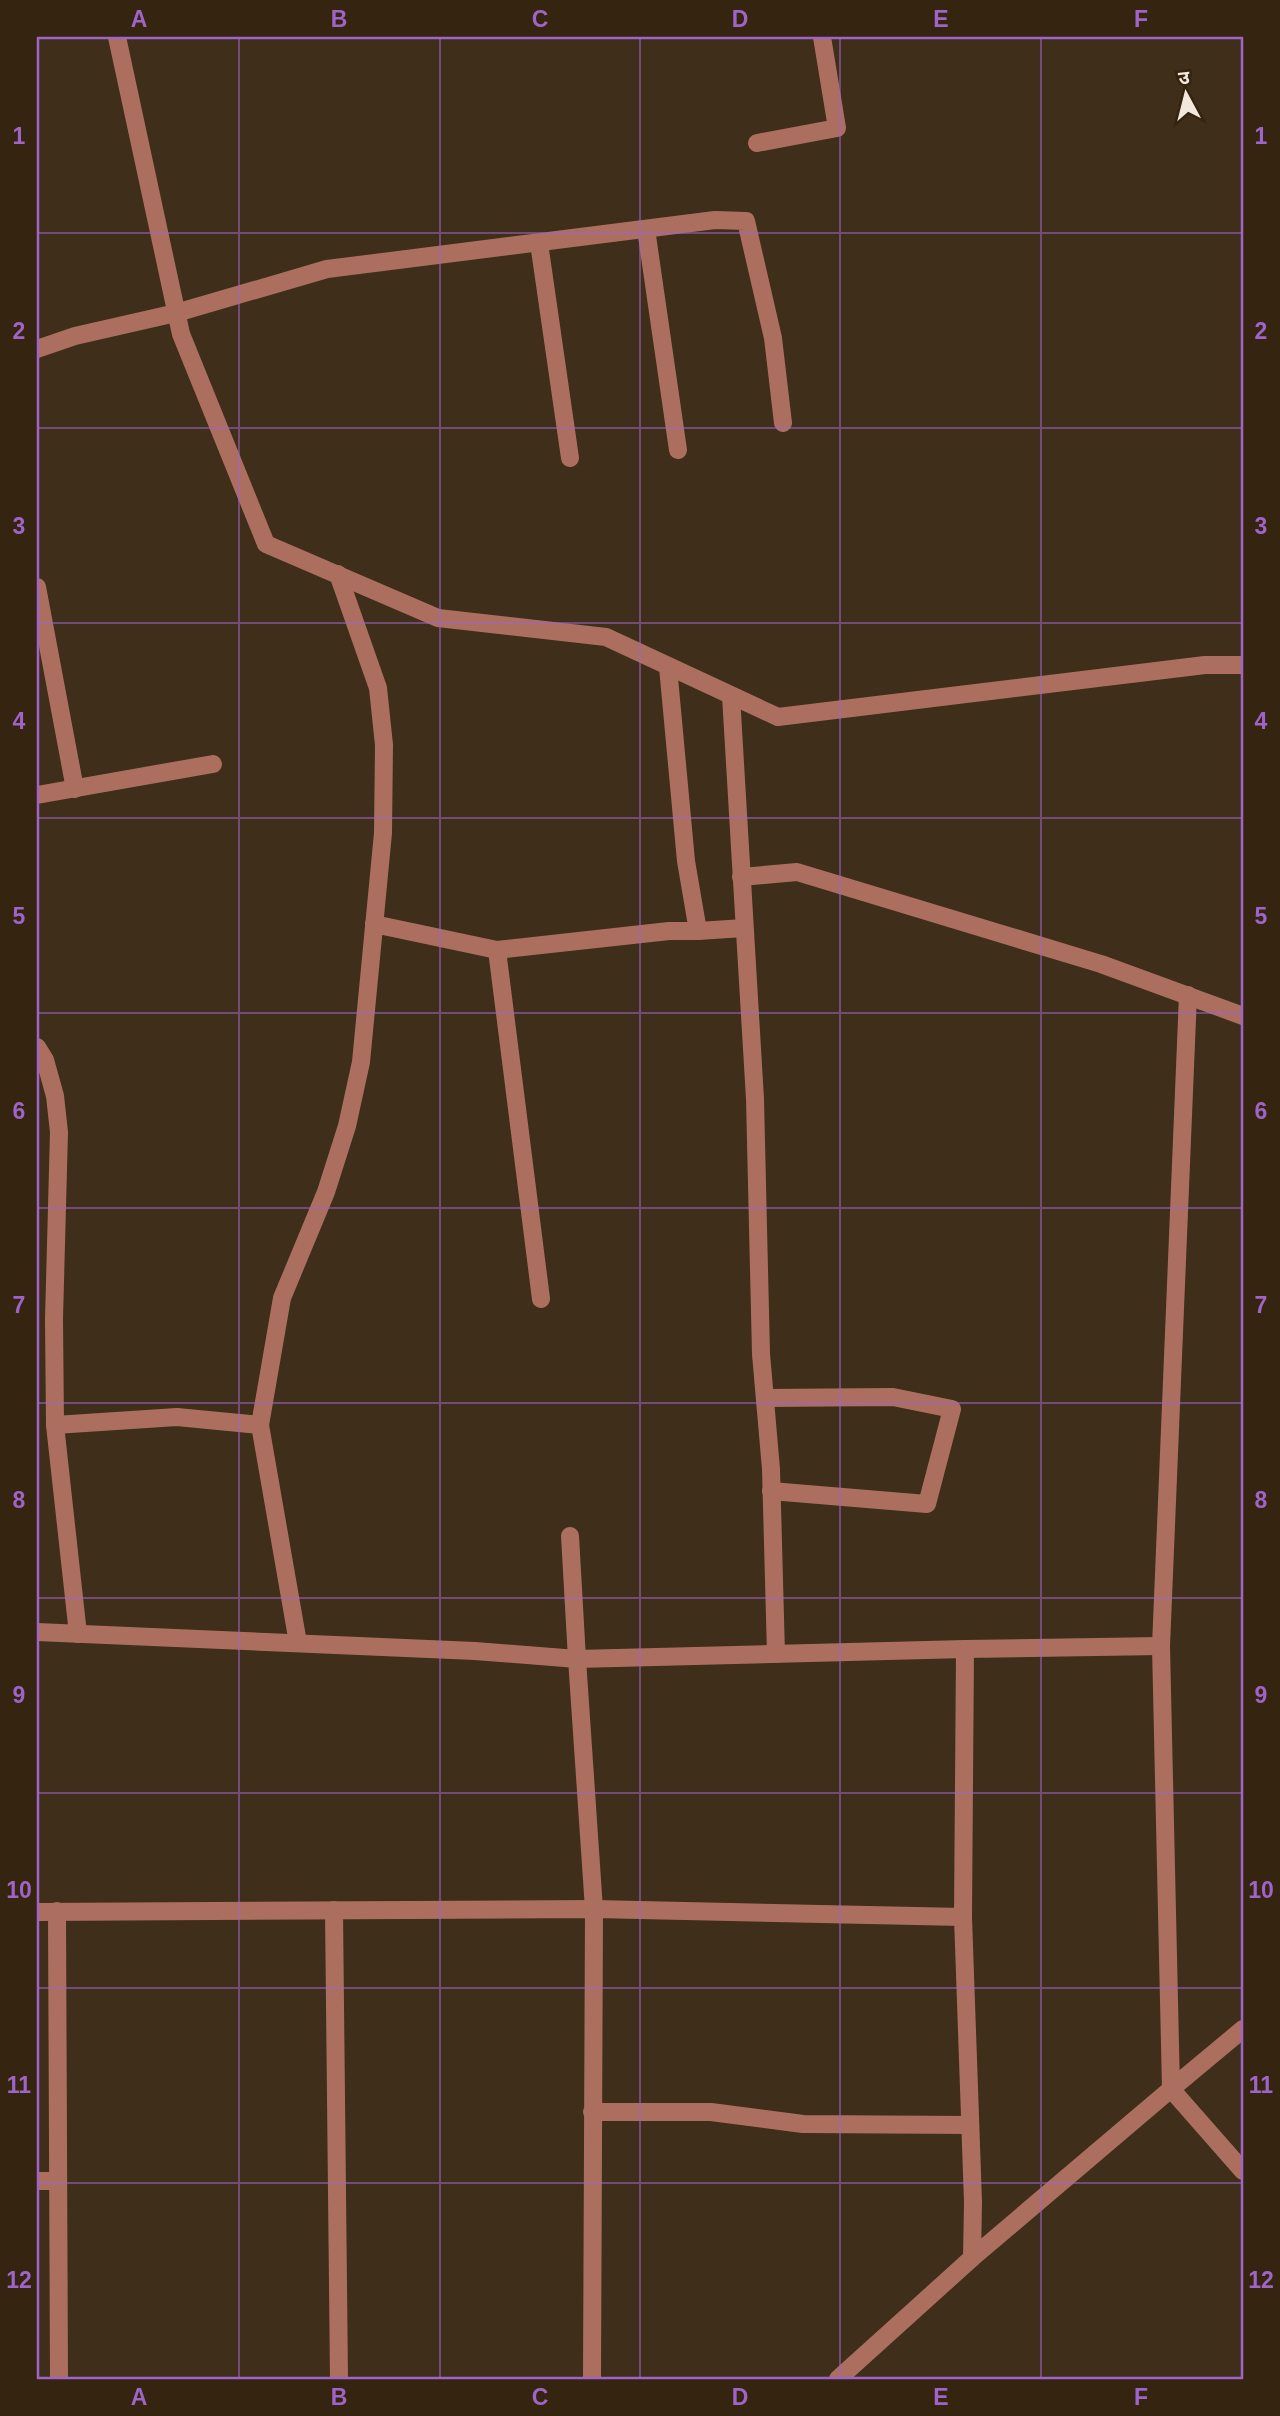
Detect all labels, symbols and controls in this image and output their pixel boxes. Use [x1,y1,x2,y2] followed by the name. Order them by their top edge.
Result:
[131,6,147,32] text: A
[331,6,347,32] text: B
[532,6,548,32] text: C
[732,6,748,32] text: D
[933,6,949,32] text: E
[1134,6,1148,32] text: F
[1150,60,1220,130] north arrow
[1177,66,1192,89] text: उ
[13,123,26,149] text: 1
[1255,123,1268,149] text: 1
[13,318,25,344] text: 2
[1255,318,1267,344] text: 2
[13,513,25,539] text: 3
[1255,513,1267,539] text: 3
[13,708,26,734] text: 4
[1255,708,1268,734] text: 4
[13,903,26,929] text: 5
[1255,903,1268,929] text: 5
[13,1098,25,1124] text: 6
[1255,1098,1267,1124] text: 6
[13,1292,25,1318] text: 7
[1255,1292,1267,1318] text: 7
[13,1487,26,1513] text: 8
[1255,1487,1268,1513] text: 8
[13,1682,25,1708] text: 9
[1255,1682,1267,1708] text: 9
[6,1877,32,1903] text: 10
[1248,1877,1274,1903] text: 10
[7,2072,31,2098] text: 11
[1249,2072,1273,2098] text: 11
[6,2267,32,2293] text: 12
[1248,2267,1274,2293] text: 12
[131,2384,147,2410] text: A
[331,2384,347,2410] text: B
[532,2384,548,2410] text: C
[732,2384,748,2410] text: D
[933,2384,949,2410] text: E
[1134,2384,1148,2410] text: F

